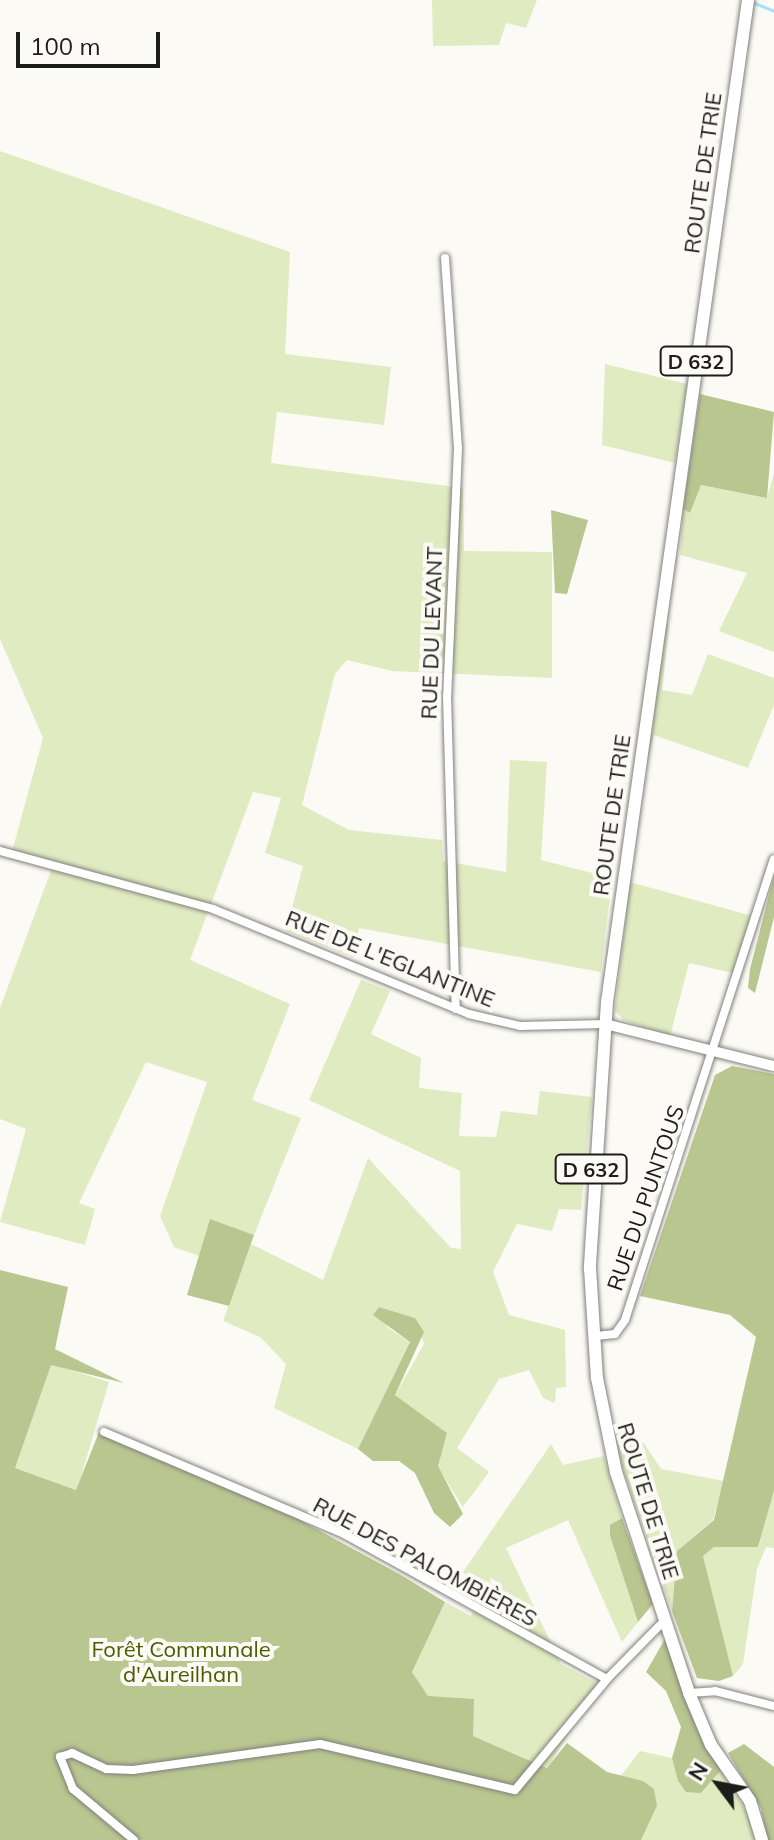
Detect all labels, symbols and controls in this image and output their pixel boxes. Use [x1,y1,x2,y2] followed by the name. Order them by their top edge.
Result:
[20,16,164,66] scale bar
[30,31,101,61] text: 100 m
[679,91,727,255] street label: ROUTE DE TRIE
[658,345,734,377] road number: D 632
[416,546,448,720] street label: RUE DU LEVANT
[588,733,636,897] street label: ROUTE DE TRIE
[281,905,499,1013] street label: RUE DE L'EGLANTINE
[602,1102,690,1294] street label: RUE DU PUNTOUS
[553,1153,629,1185] road number: D 632
[612,1419,684,1583] street label: ROUTE DE TRIE
[309,1492,541,1632] street label: RUE DES PALOMBIÈRES
[91,1636,271,1688] park label: Forêt Communale d'Aureilhan
[678,1744,758,1824] north arrow
[681,1757,714,1786] text: N

